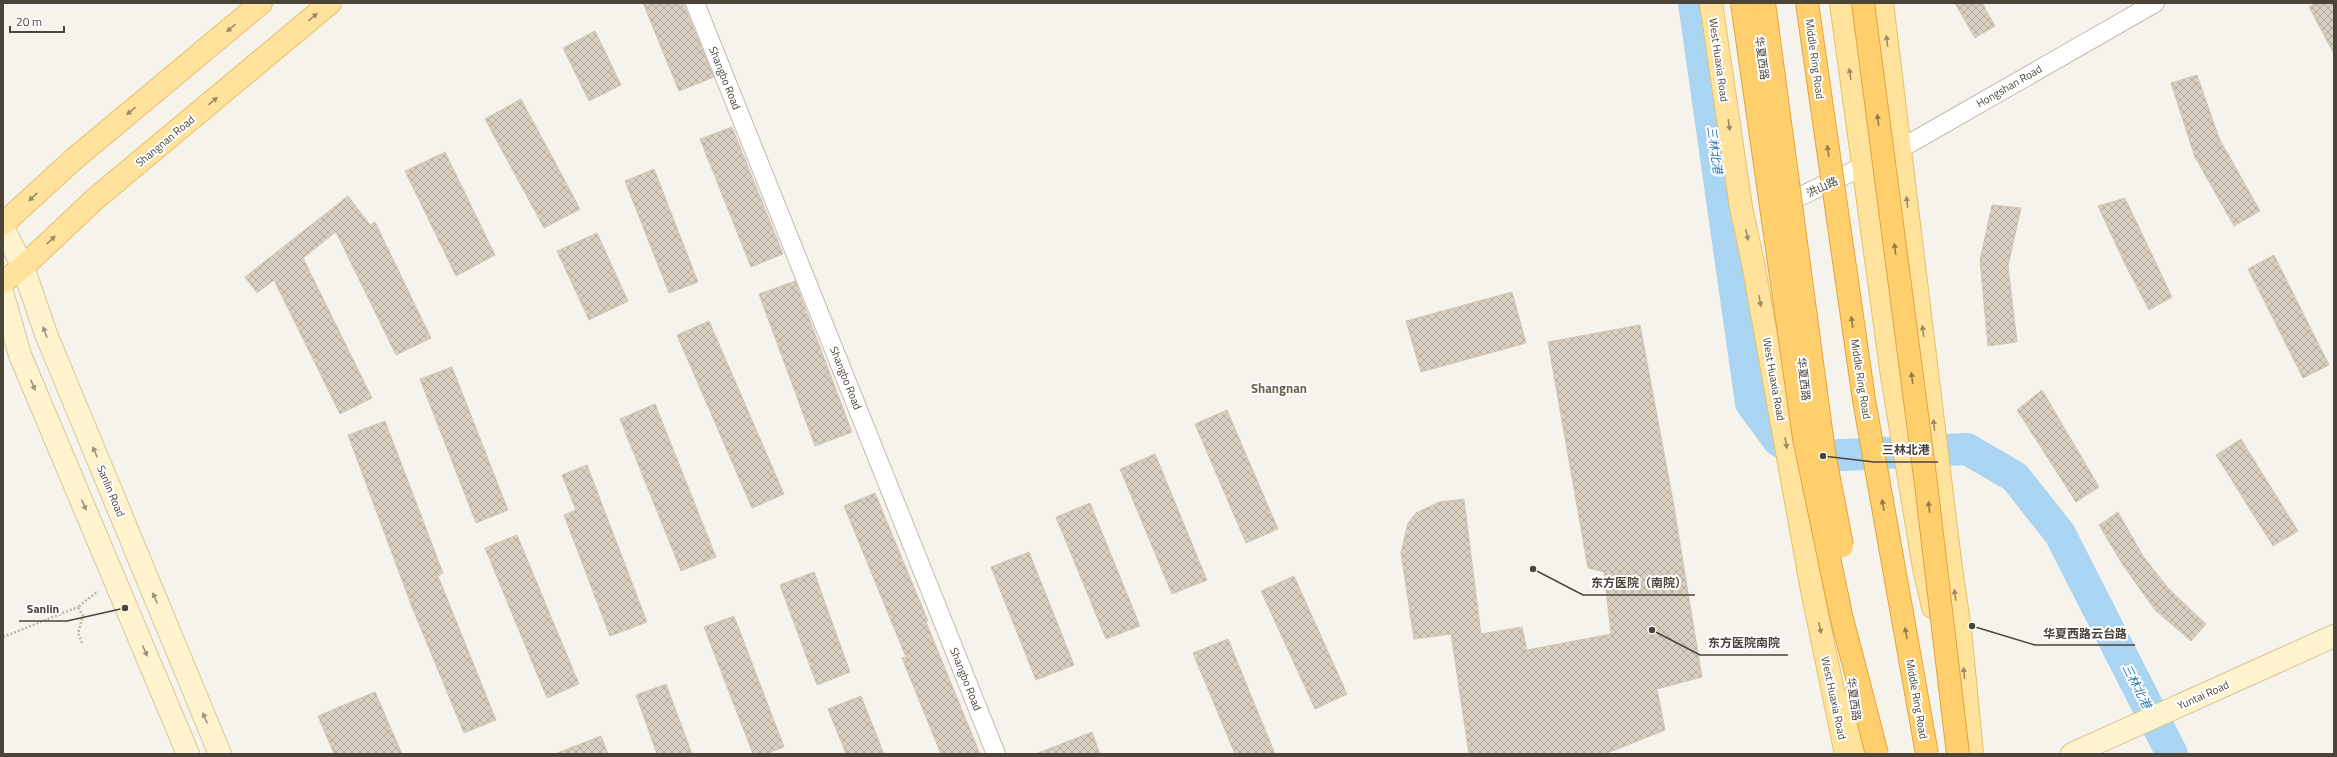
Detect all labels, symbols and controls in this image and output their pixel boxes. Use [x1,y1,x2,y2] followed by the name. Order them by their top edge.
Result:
[10,8,64,34] scale bar
[16,12,42,31] text: 20 m
[308,13,318,22] one-way arrow
[1705,17,1733,103] street label: West Huaxia Road
[1801,18,1829,100] street label: Middle Ring Road
[225,24,236,32] one-way arrow
[1884,34,1890,47] one-way arrow
[1751,35,1773,81] street label: 华夏西路
[705,44,745,112] street label: Shangbo Road
[1973,61,2045,111] street label: Hongshan Road
[1847,68,1853,80] one-way arrow
[208,96,219,105] one-way arrow
[125,107,136,116] one-way arrow
[132,111,198,170] street label: Shangnan Road
[1875,114,1881,126] one-way arrow
[1726,119,1732,131] one-way arrow
[1702,125,1728,177] water label: 三林北港
[1825,145,1831,157] one-way arrow
[1804,173,1840,201] street label: 洪山路
[28,192,38,201] one-way arrow
[1903,196,1910,208] one-way arrow
[1744,228,1750,241] one-way arrow
[46,236,56,245] one-way arrow
[1892,243,1898,255] one-way arrow
[1757,295,1763,307] one-way arrow
[1849,315,1855,328] one-way arrow
[1920,325,1926,337] one-way arrow
[42,326,48,338] one-way arrow
[1759,336,1789,422] street label: West Huaxia Road
[1847,338,1875,420] street label: Middle Ring Road
[826,344,866,412] street label: Shangbo Road
[1793,356,1815,402] street label: 华夏西路
[1909,372,1915,384] one-way arrow
[1251,378,1307,398] district label: Shangnan
[30,380,36,391] one-way arrow
[1931,419,1937,431] one-way arrow
[1783,437,1789,449] one-way arrow
[1874,438,1938,462] callout: 三林北港
[1882,440,1930,459] text: 三林北港
[91,446,97,458] one-way arrow
[93,463,129,519] street label: Sanlin Road
[81,499,87,511] one-way arrow
[1879,499,1885,511] one-way arrow
[1926,501,1932,513] one-way arrow
[1583,571,1695,595] callout: 东方医院（南院）
[1591,573,1687,592] text: 东方医院（南院）
[1952,589,1958,601] one-way arrow
[152,592,159,604] one-way arrow
[19,597,67,621] callout: Sanlin
[27,599,59,618] text: Sanlin
[2035,621,2135,645] callout: 华夏西路云台路
[1817,622,1823,634] one-way arrow
[2043,624,2127,643] text: 华夏西路云台路
[1902,627,1908,639] one-way arrow
[1700,631,1788,655] callout: 东方医院南院
[1708,633,1780,652] text: 东方医院南院
[142,645,148,656] one-way arrow
[946,645,986,713] street label: Shangbo Road
[1817,655,1851,741] street label: West Huaxia Road
[1902,658,1932,740] street label: Middle Ring Road
[2118,660,2157,713] water label: 三林北港
[1961,667,1967,679] one-way arrow
[1843,676,1865,722] street label: 华夏西路
[2175,676,2232,713] street label: Yuntai Road
[202,712,209,724] one-way arrow

